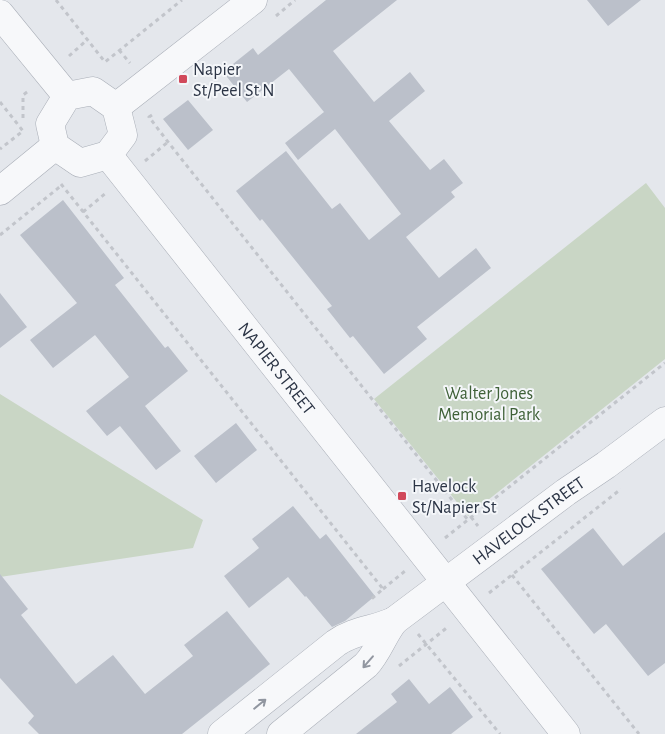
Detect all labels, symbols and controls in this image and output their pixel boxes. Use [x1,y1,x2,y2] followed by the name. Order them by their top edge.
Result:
[193,61,275,100] place label: Napier St/Peel St N
[177,73,189,85] marker: Napier St/Peel St N
[234,320,318,419] street label: NAPIER STREET
[438,385,541,424] park label: Walter Jones Memorial Park
[469,474,589,569] street label: HAVELOCK STREET
[412,478,497,517] place label: Havelock St/Napier St
[396,490,408,502] marker: Havelock St/Napier St
[362,655,374,668] one-way arrow
[253,698,266,709] one-way arrow

